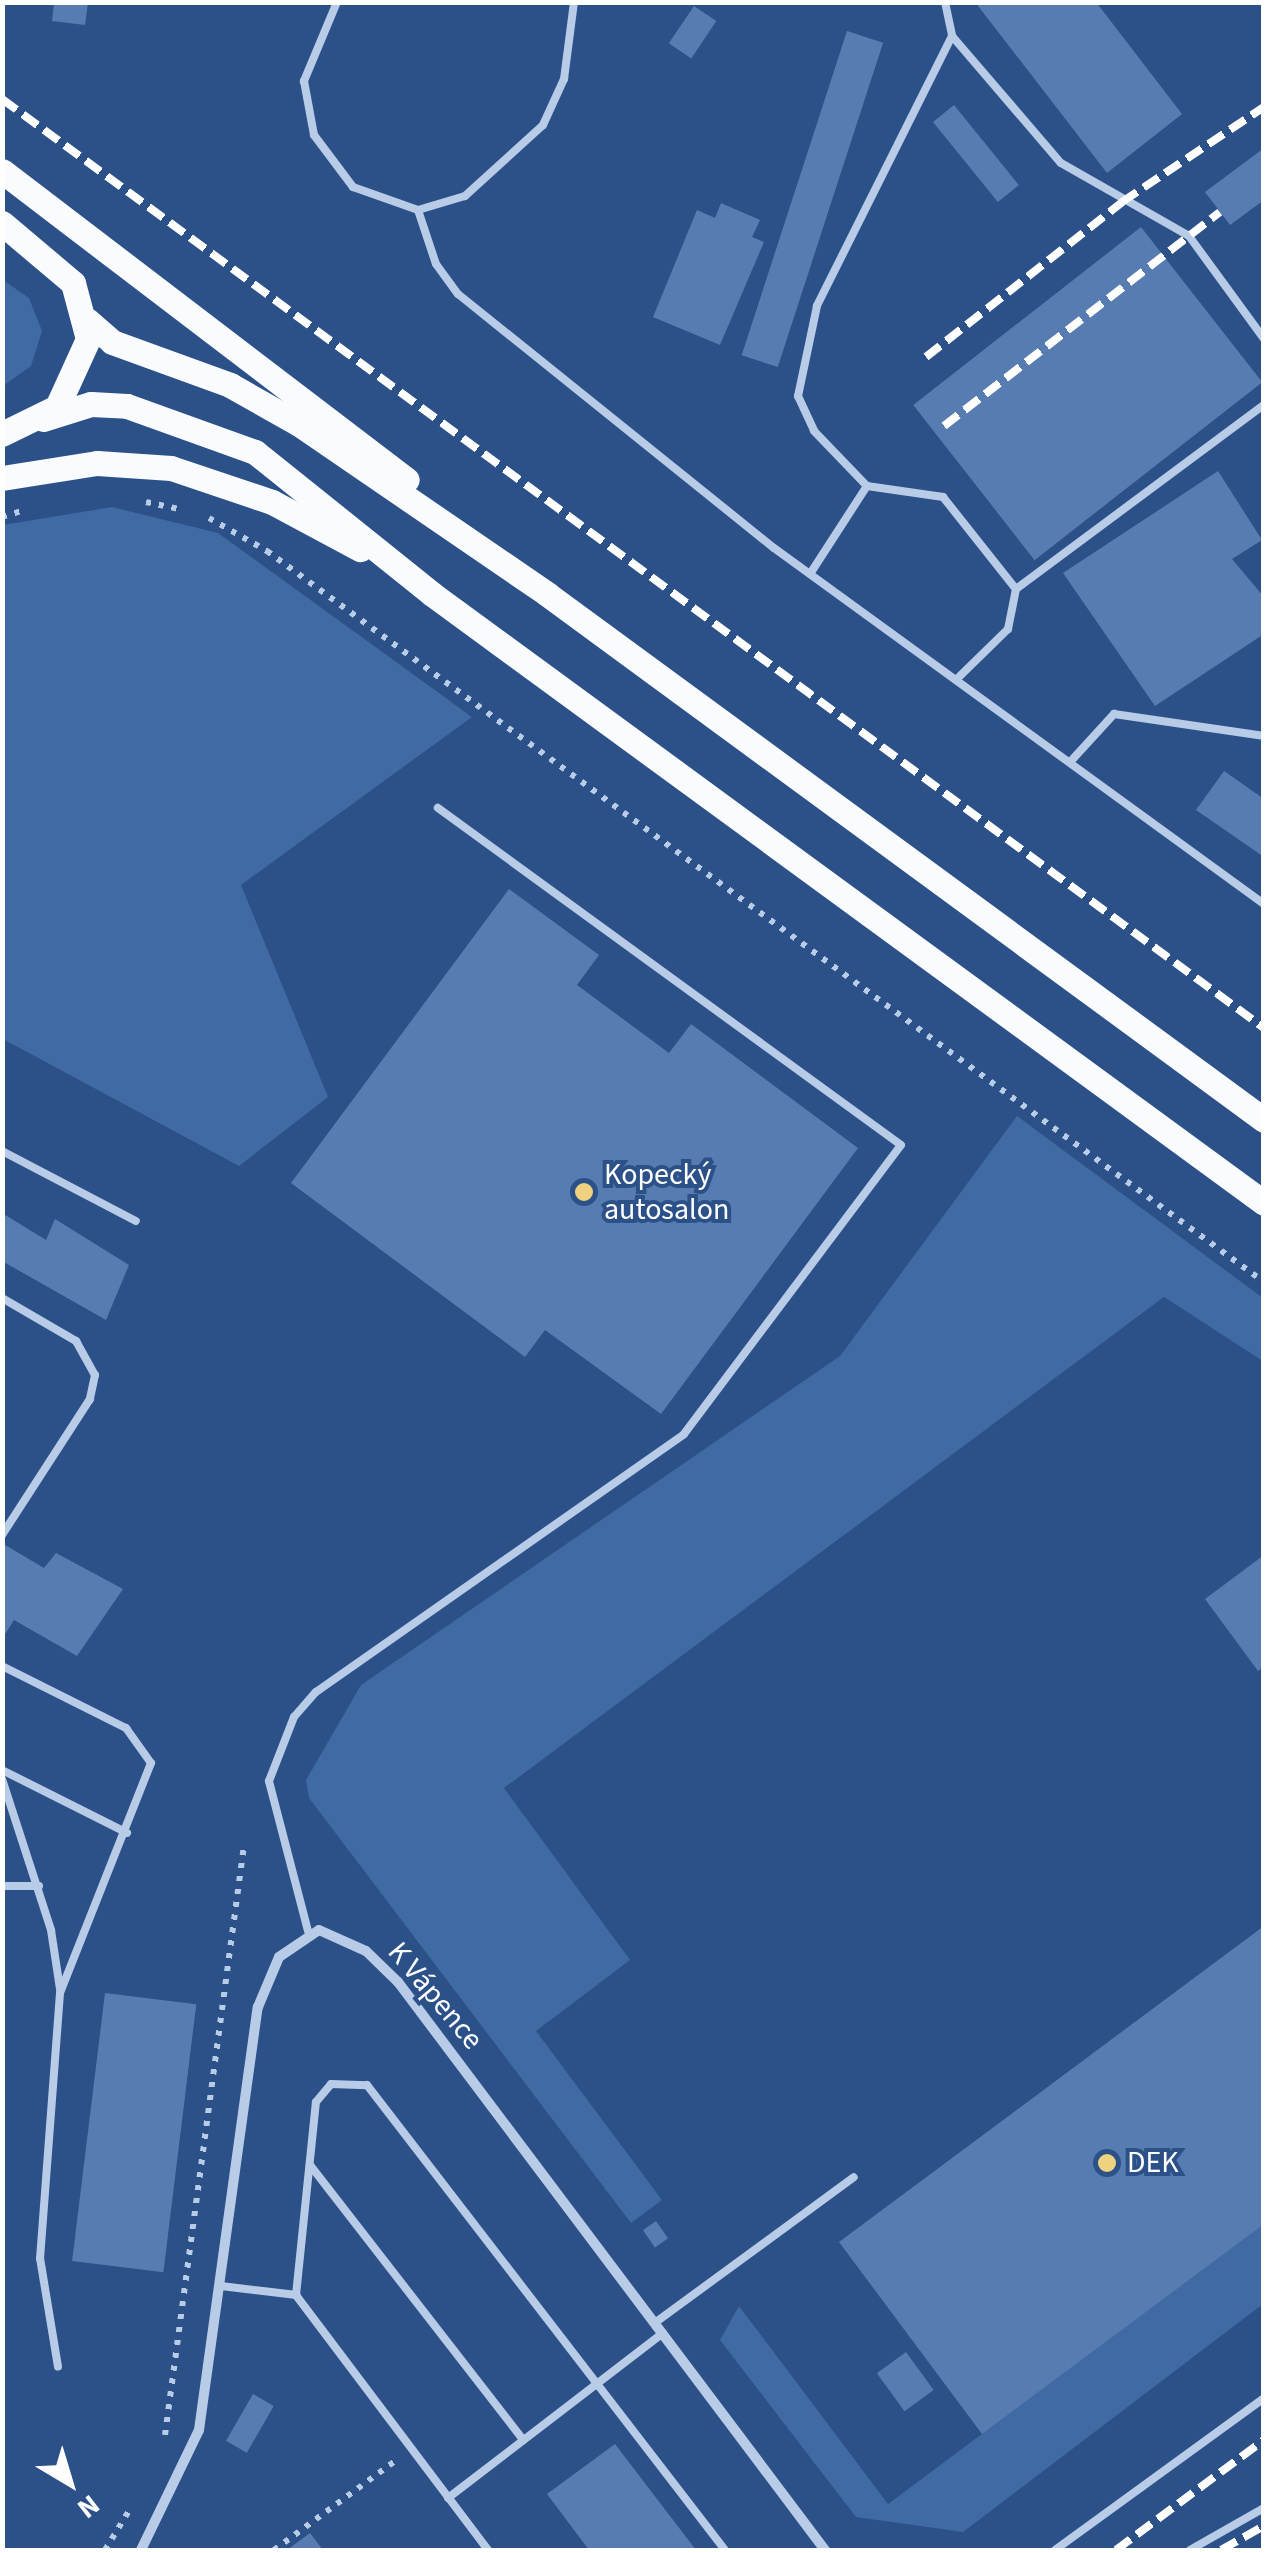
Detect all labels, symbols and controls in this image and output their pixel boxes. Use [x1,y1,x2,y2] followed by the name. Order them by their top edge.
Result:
[604,1157,729,1228] place label: Kopecký autosalon
[573,1181,595,1203] marker: Kopecký autosalon
[380,1935,490,2057] street label: K Vápence
[1127,2145,1179,2181] place label: DEK
[1096,2152,1118,2174] marker: DEK
[20,2433,120,2533] north arrow
[69,2485,108,2528] text: N

